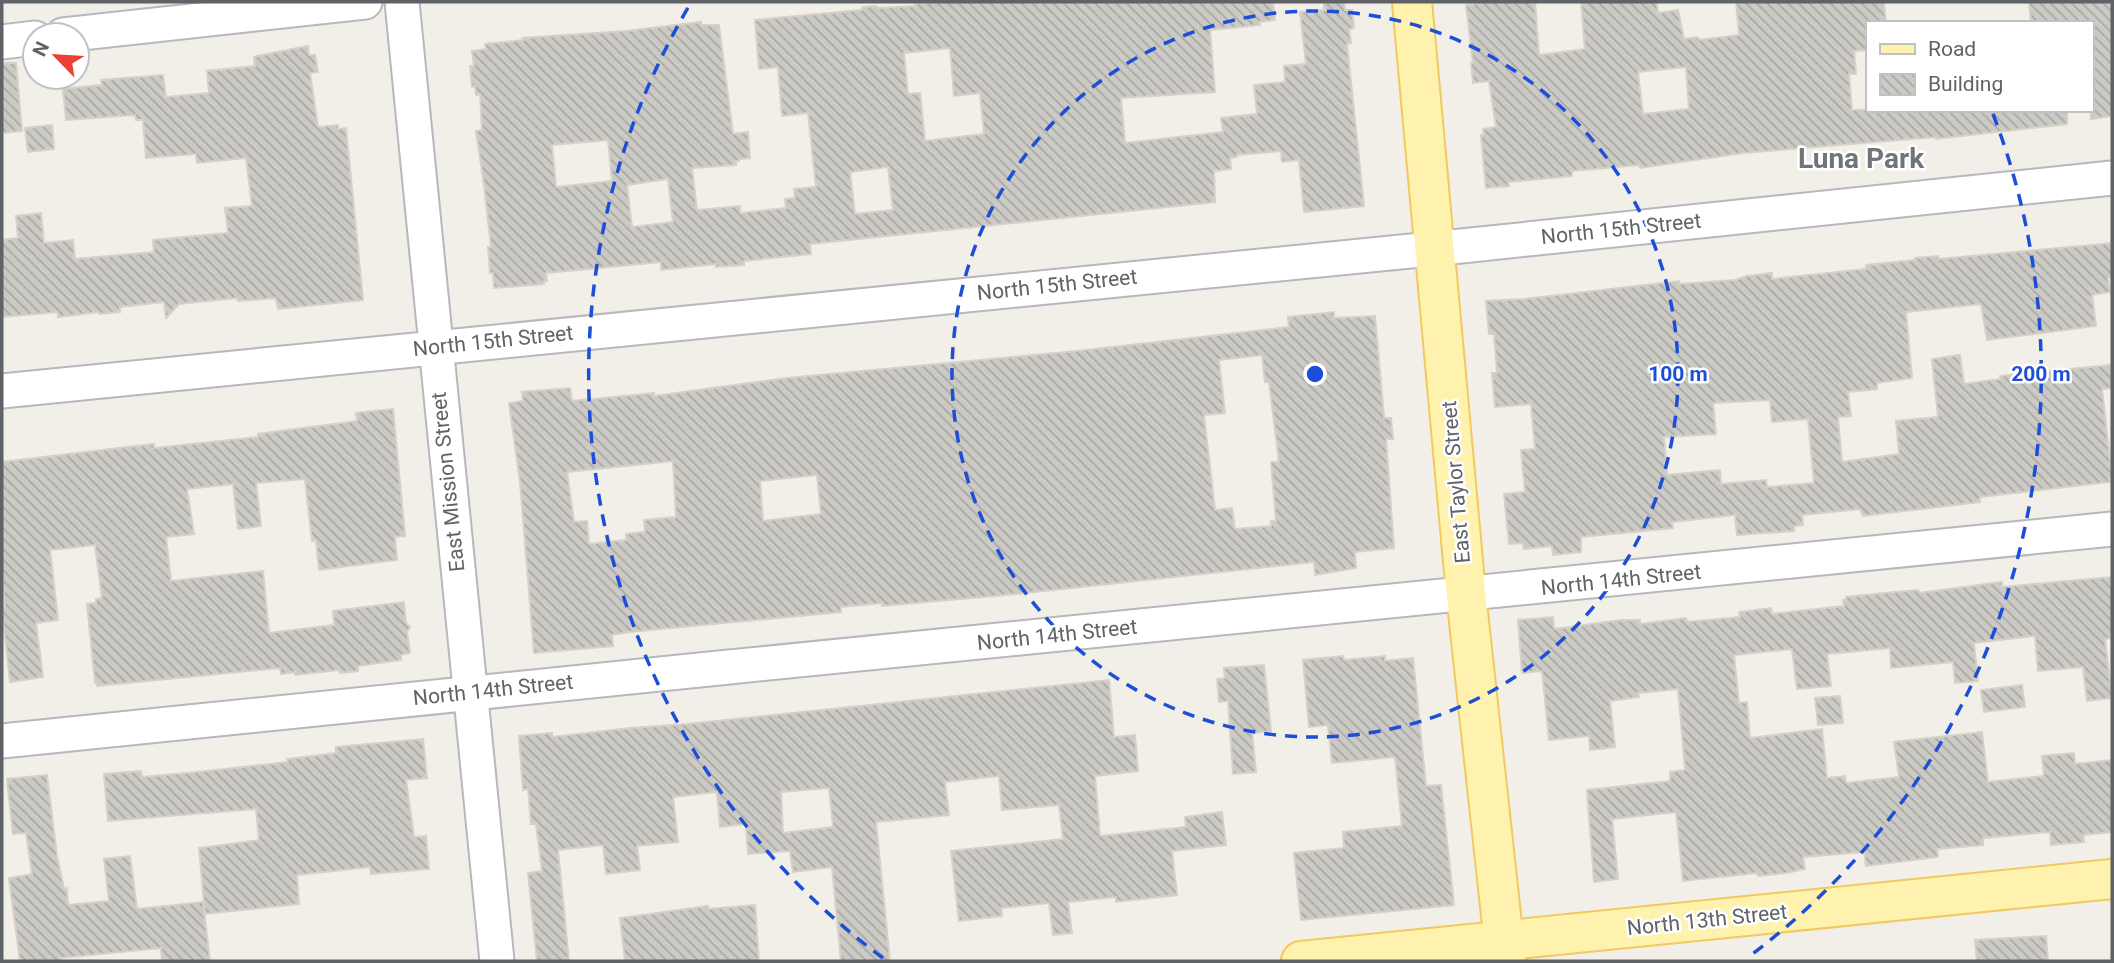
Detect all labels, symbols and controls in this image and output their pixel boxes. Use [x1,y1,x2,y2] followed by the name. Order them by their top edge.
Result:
[21,21,91,91] north arrow
[1866,21,2093,112] legend
[1928,37,1976,61] text: Road
[28,38,54,60] text: N
[1928,72,2003,96] text: Building
[1798,142,1925,175] district label: Luna Park
[1540,209,1702,249] street label: North 15th Street
[976,265,1138,305] street label: North 15th Street
[412,321,574,361] street label: North 15th Street
[1303,362,1327,386] centre of rings
[1648,362,1708,386] text: 100 m
[2011,362,2071,386] text: 200 m
[427,391,469,573] street label: East Mission Street
[1437,400,1475,564] street label: East Taylor Street
[1540,560,1702,600] street label: North 14th Street
[976,615,1138,655] street label: North 14th Street
[412,670,574,710] street label: North 14th Street
[1626,900,1788,940] street label: North 13th Street

